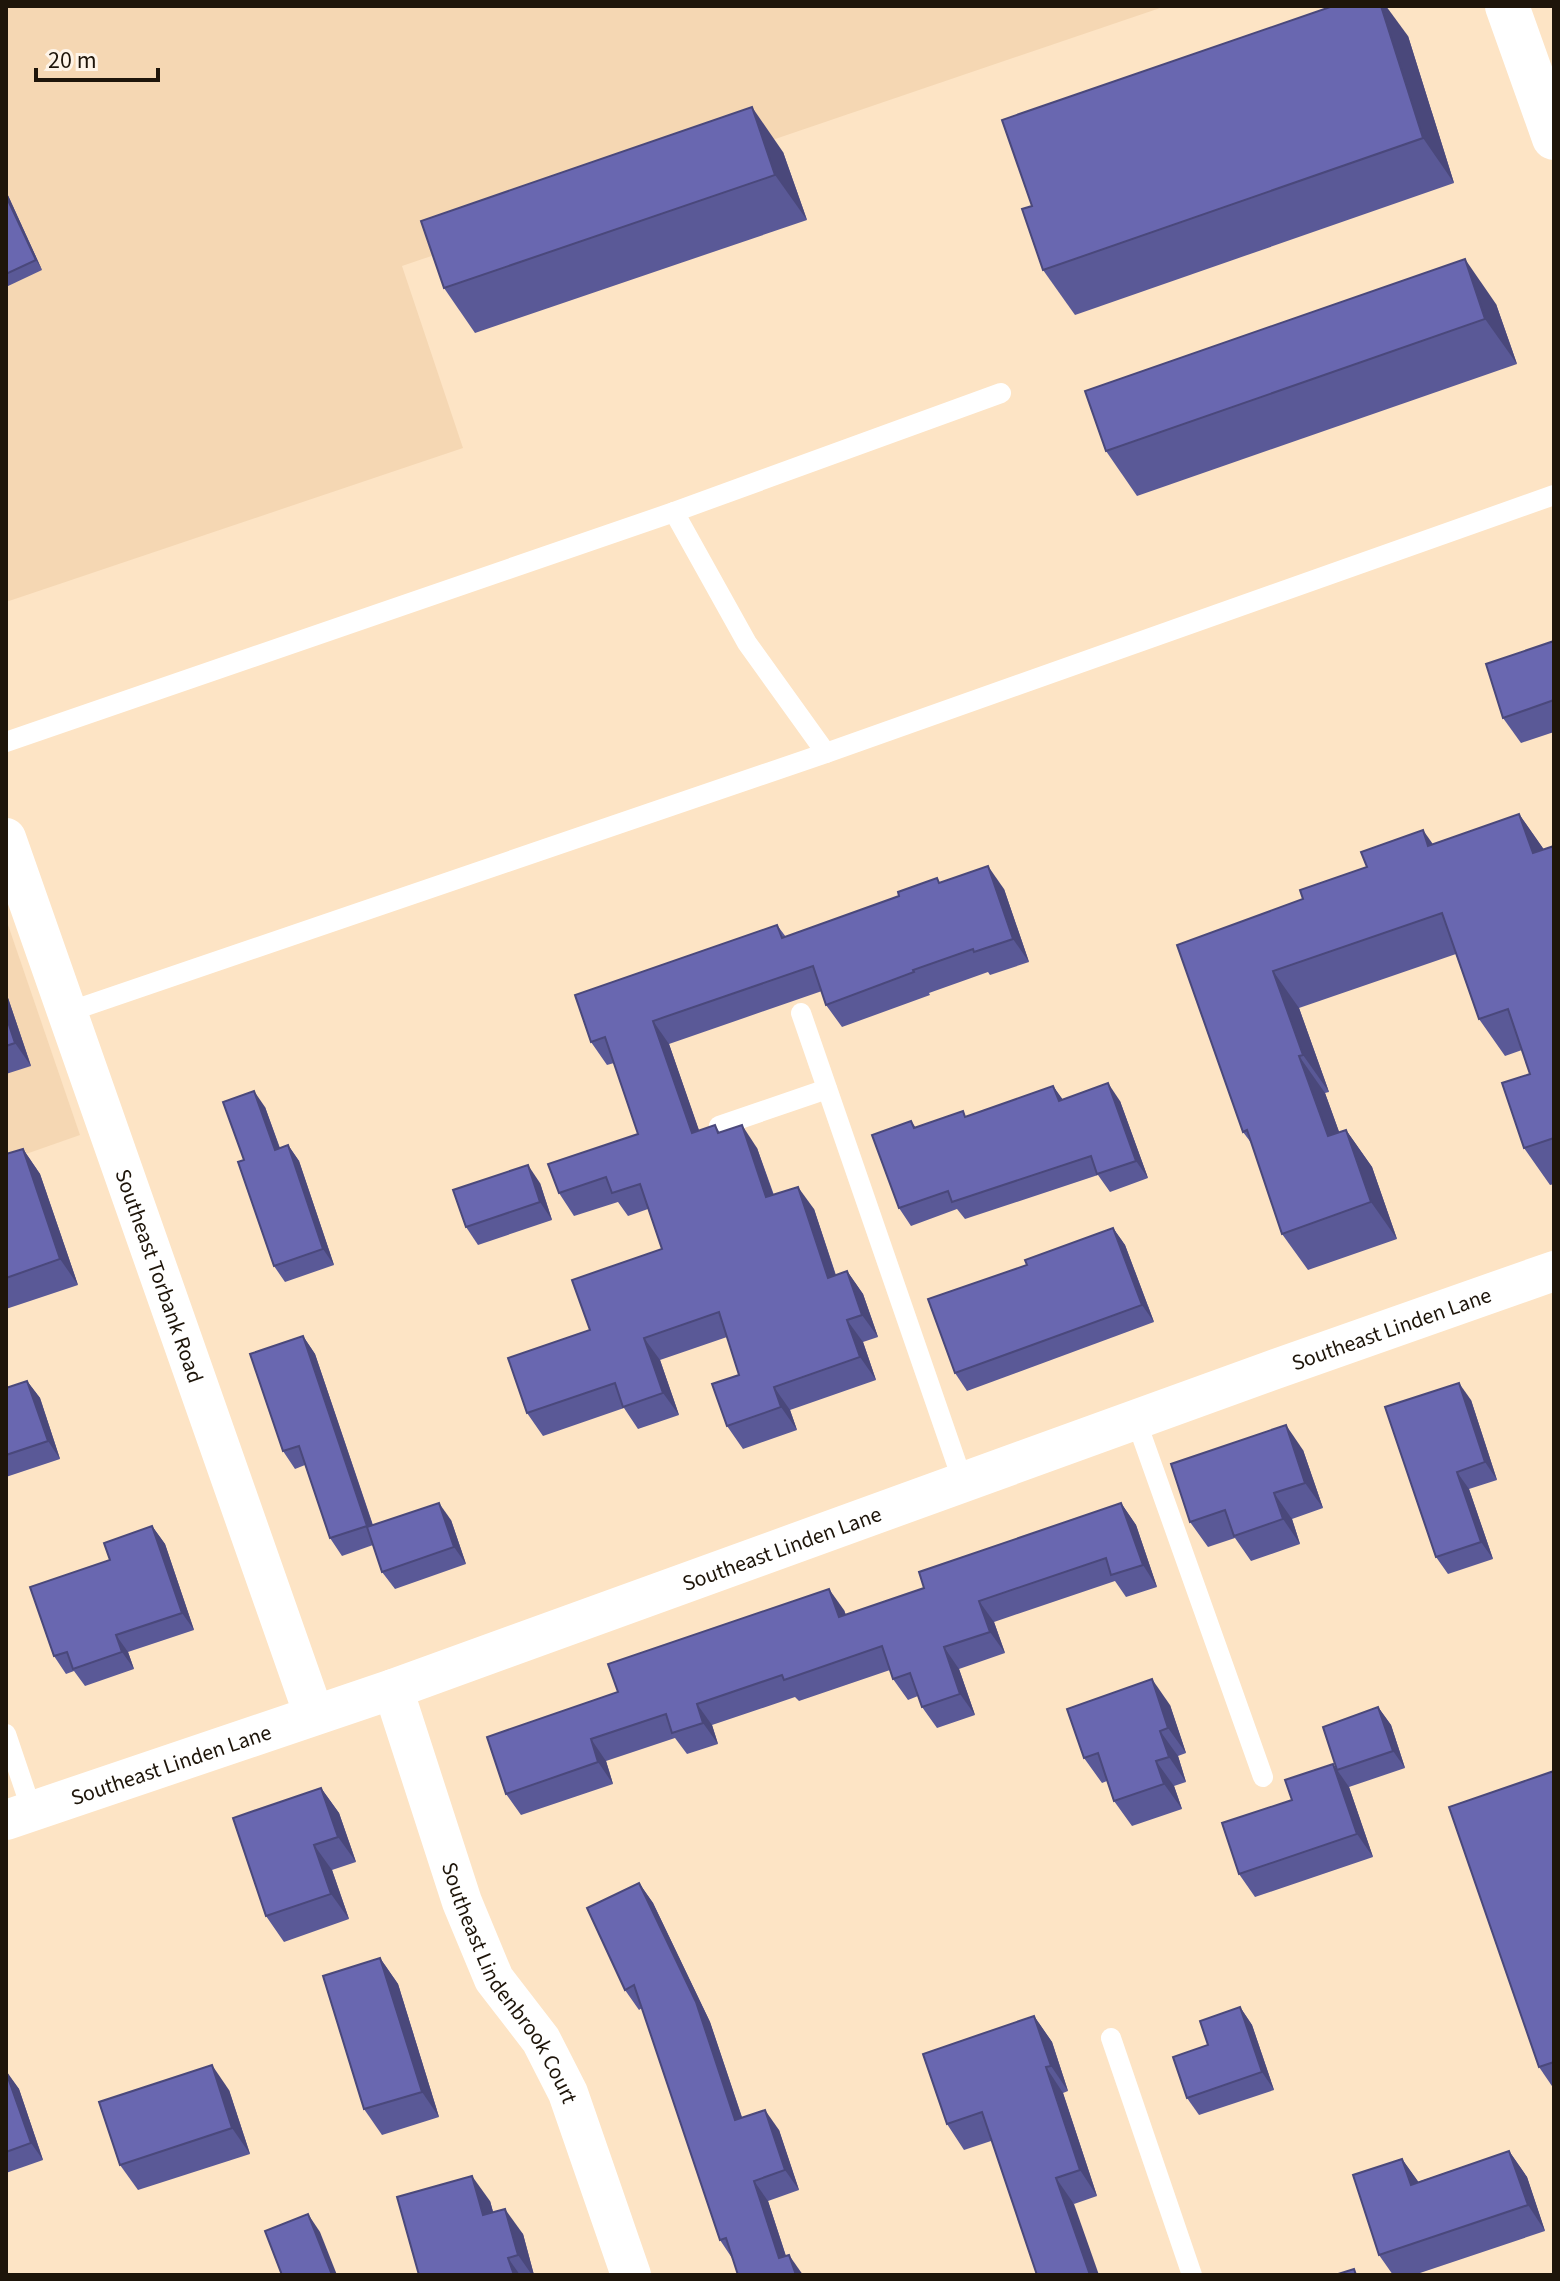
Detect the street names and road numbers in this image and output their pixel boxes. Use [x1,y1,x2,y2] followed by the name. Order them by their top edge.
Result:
[106,1165,211,1388] street label: Southeast Torbank Road
[1287,1279,1496,1379] street label: Southeast Linden Lane
[678,1498,886,1600] street label: Southeast Linden Lane
[67,1716,276,1814] street label: Southeast Linden Lane
[433,1858,586,2108] street label: Southeast Lindenbrook Court

